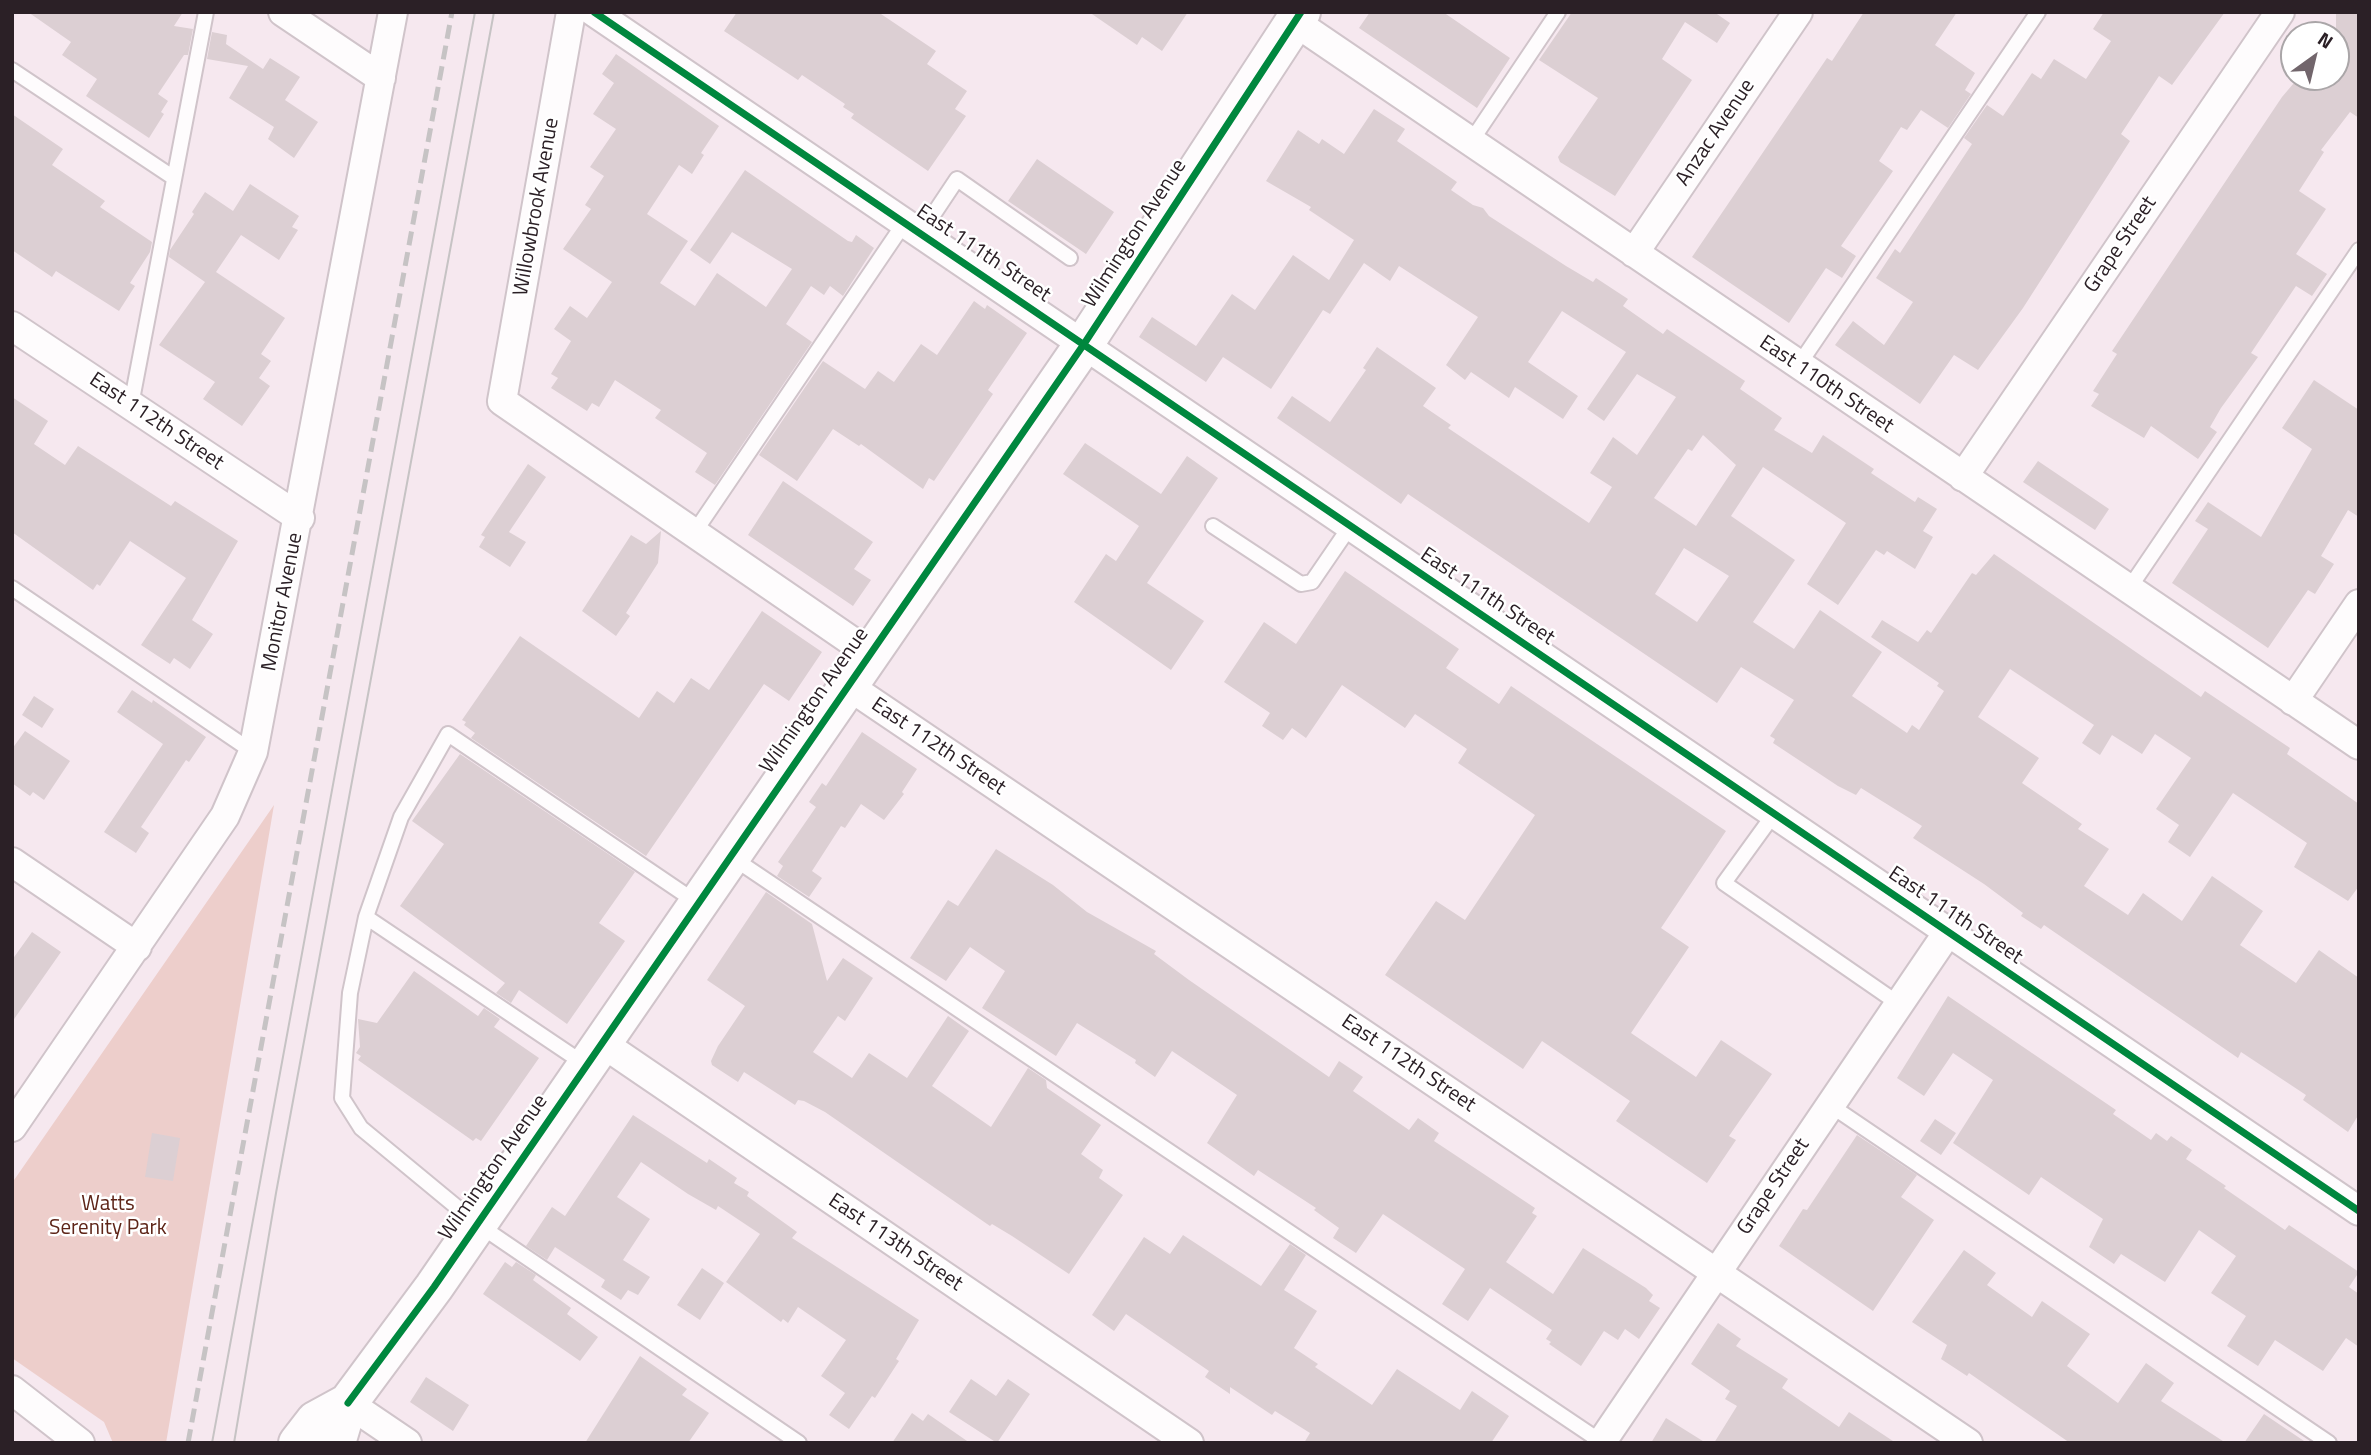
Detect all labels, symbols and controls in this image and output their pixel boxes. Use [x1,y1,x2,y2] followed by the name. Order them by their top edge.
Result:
[2280,21,2350,91] north arrow
[2312,24,2339,56] text: N
[1671,75,1761,191] street label: Anzac Avenue
[509,116,565,298] street label: Willowbrook Avenue
[1078,155,1192,313] street label: Wilmington Avenue
[2079,192,2163,298] street label: Grape Street
[911,200,1055,308] street label: East 111th Street
[1754,331,1898,439] street label: East 110th Street
[84,368,228,476] street label: East 112th Street
[257,531,309,673] street label: Monitor Avenue
[1415,543,1559,651] street label: East 111th Street
[755,623,875,779] street label: Wilmington Avenue
[866,693,1010,801] street label: East 112th Street
[1883,862,2027,970] street label: East 111th Street
[1336,1010,1480,1118] street label: East 112th Street
[434,1090,554,1246] street label: Wilmington Avenue
[1732,1134,1816,1240] street label: Grape Street
[823,1189,967,1297] street label: East 113th Street
[49,1192,167,1242] park label: Watts Serenity Park

